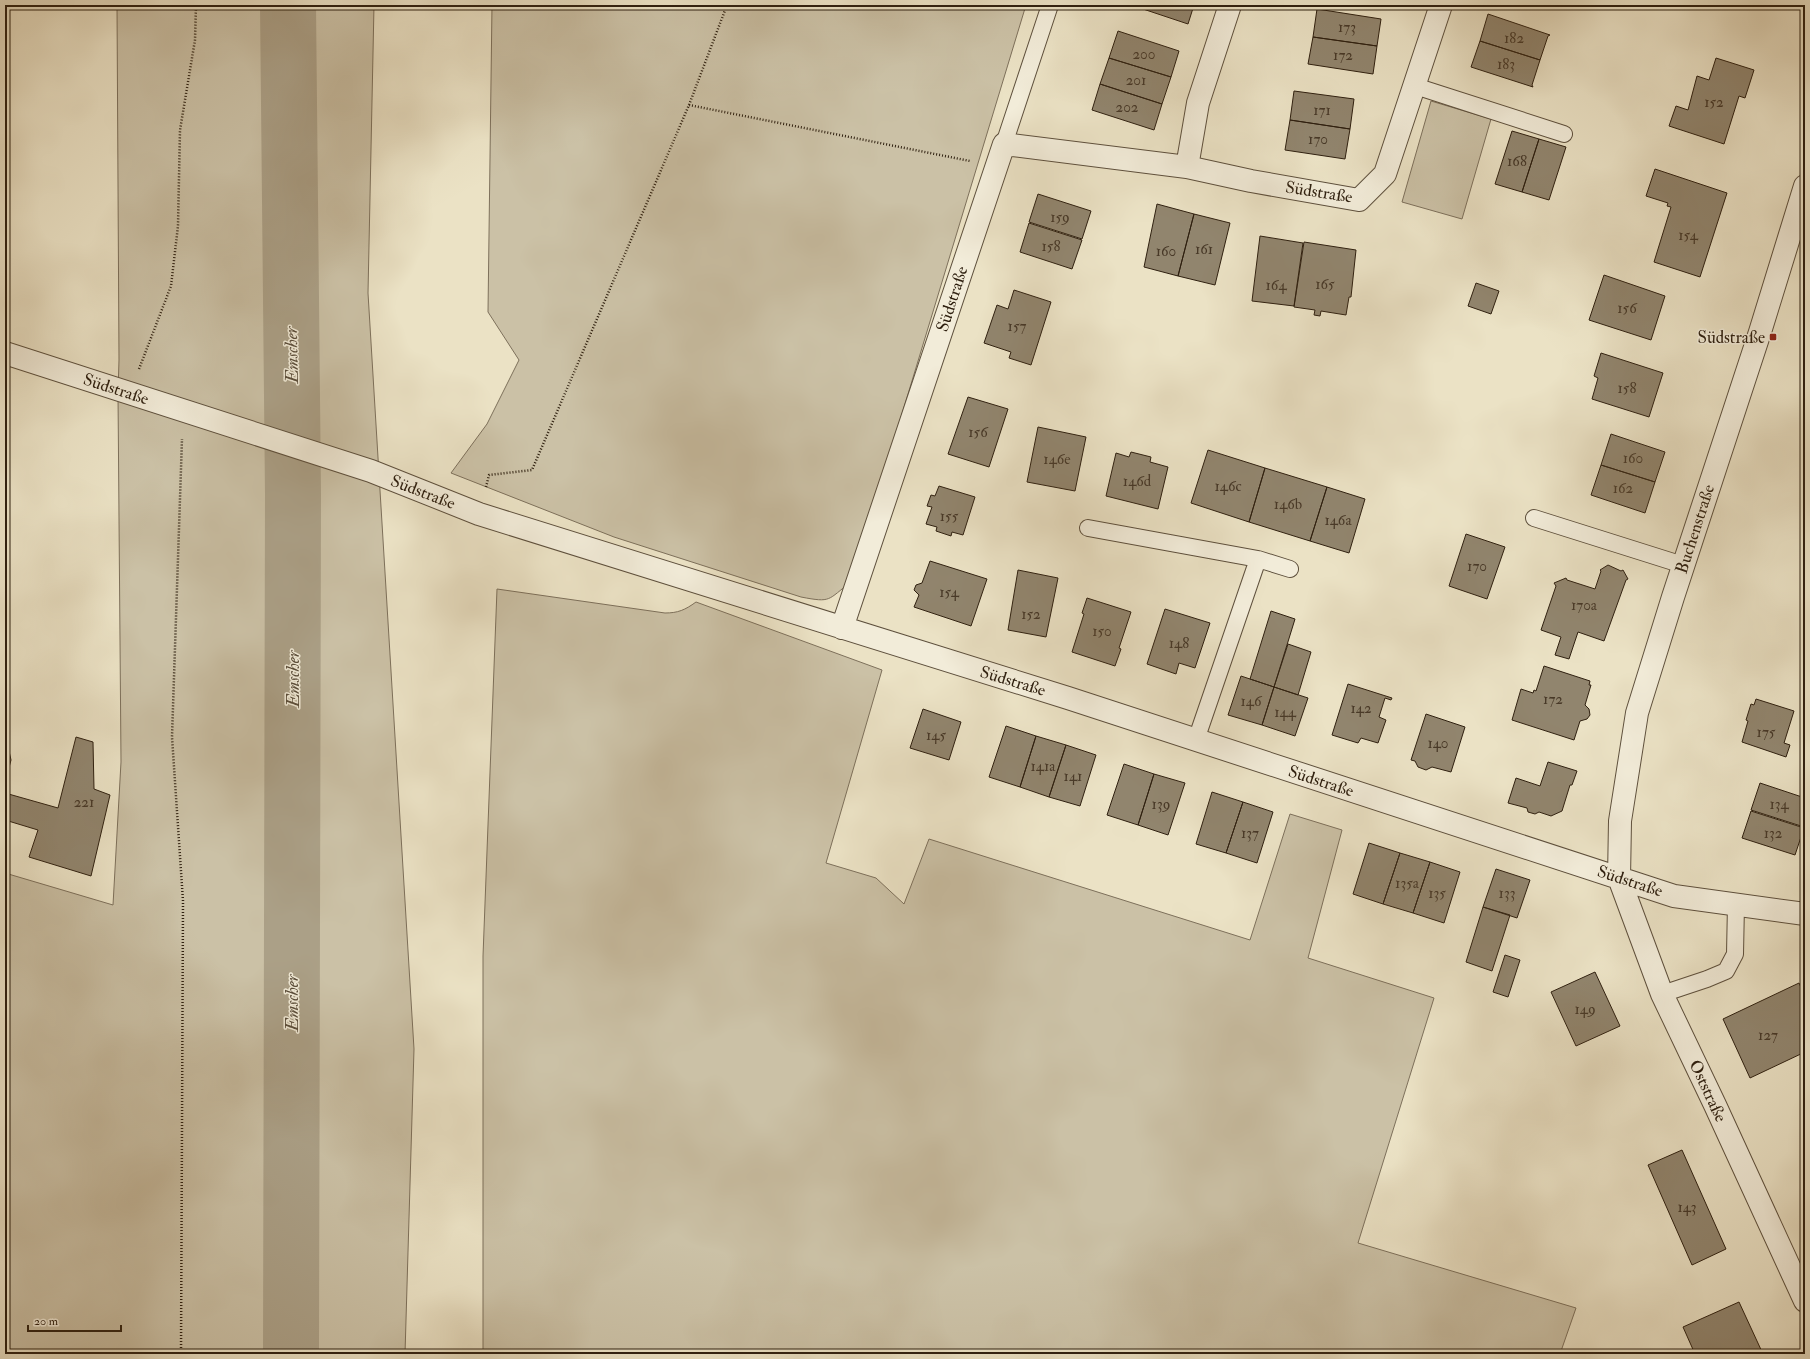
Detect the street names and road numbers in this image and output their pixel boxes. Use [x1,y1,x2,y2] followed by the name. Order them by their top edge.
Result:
[1284,176,1354,208] street label: Südstraße
[932,264,972,334] street label: Südstraße
[81,369,151,409] street label: Südstraße
[388,470,458,514] street label: Südstraße
[1671,482,1719,576] street label: Buchenstraße
[978,661,1048,701] street label: Südstraße
[1286,761,1356,801] street label: Südstraße
[1595,861,1665,901] street label: Südstraße
[1685,1057,1731,1125] street label: Oststraße

